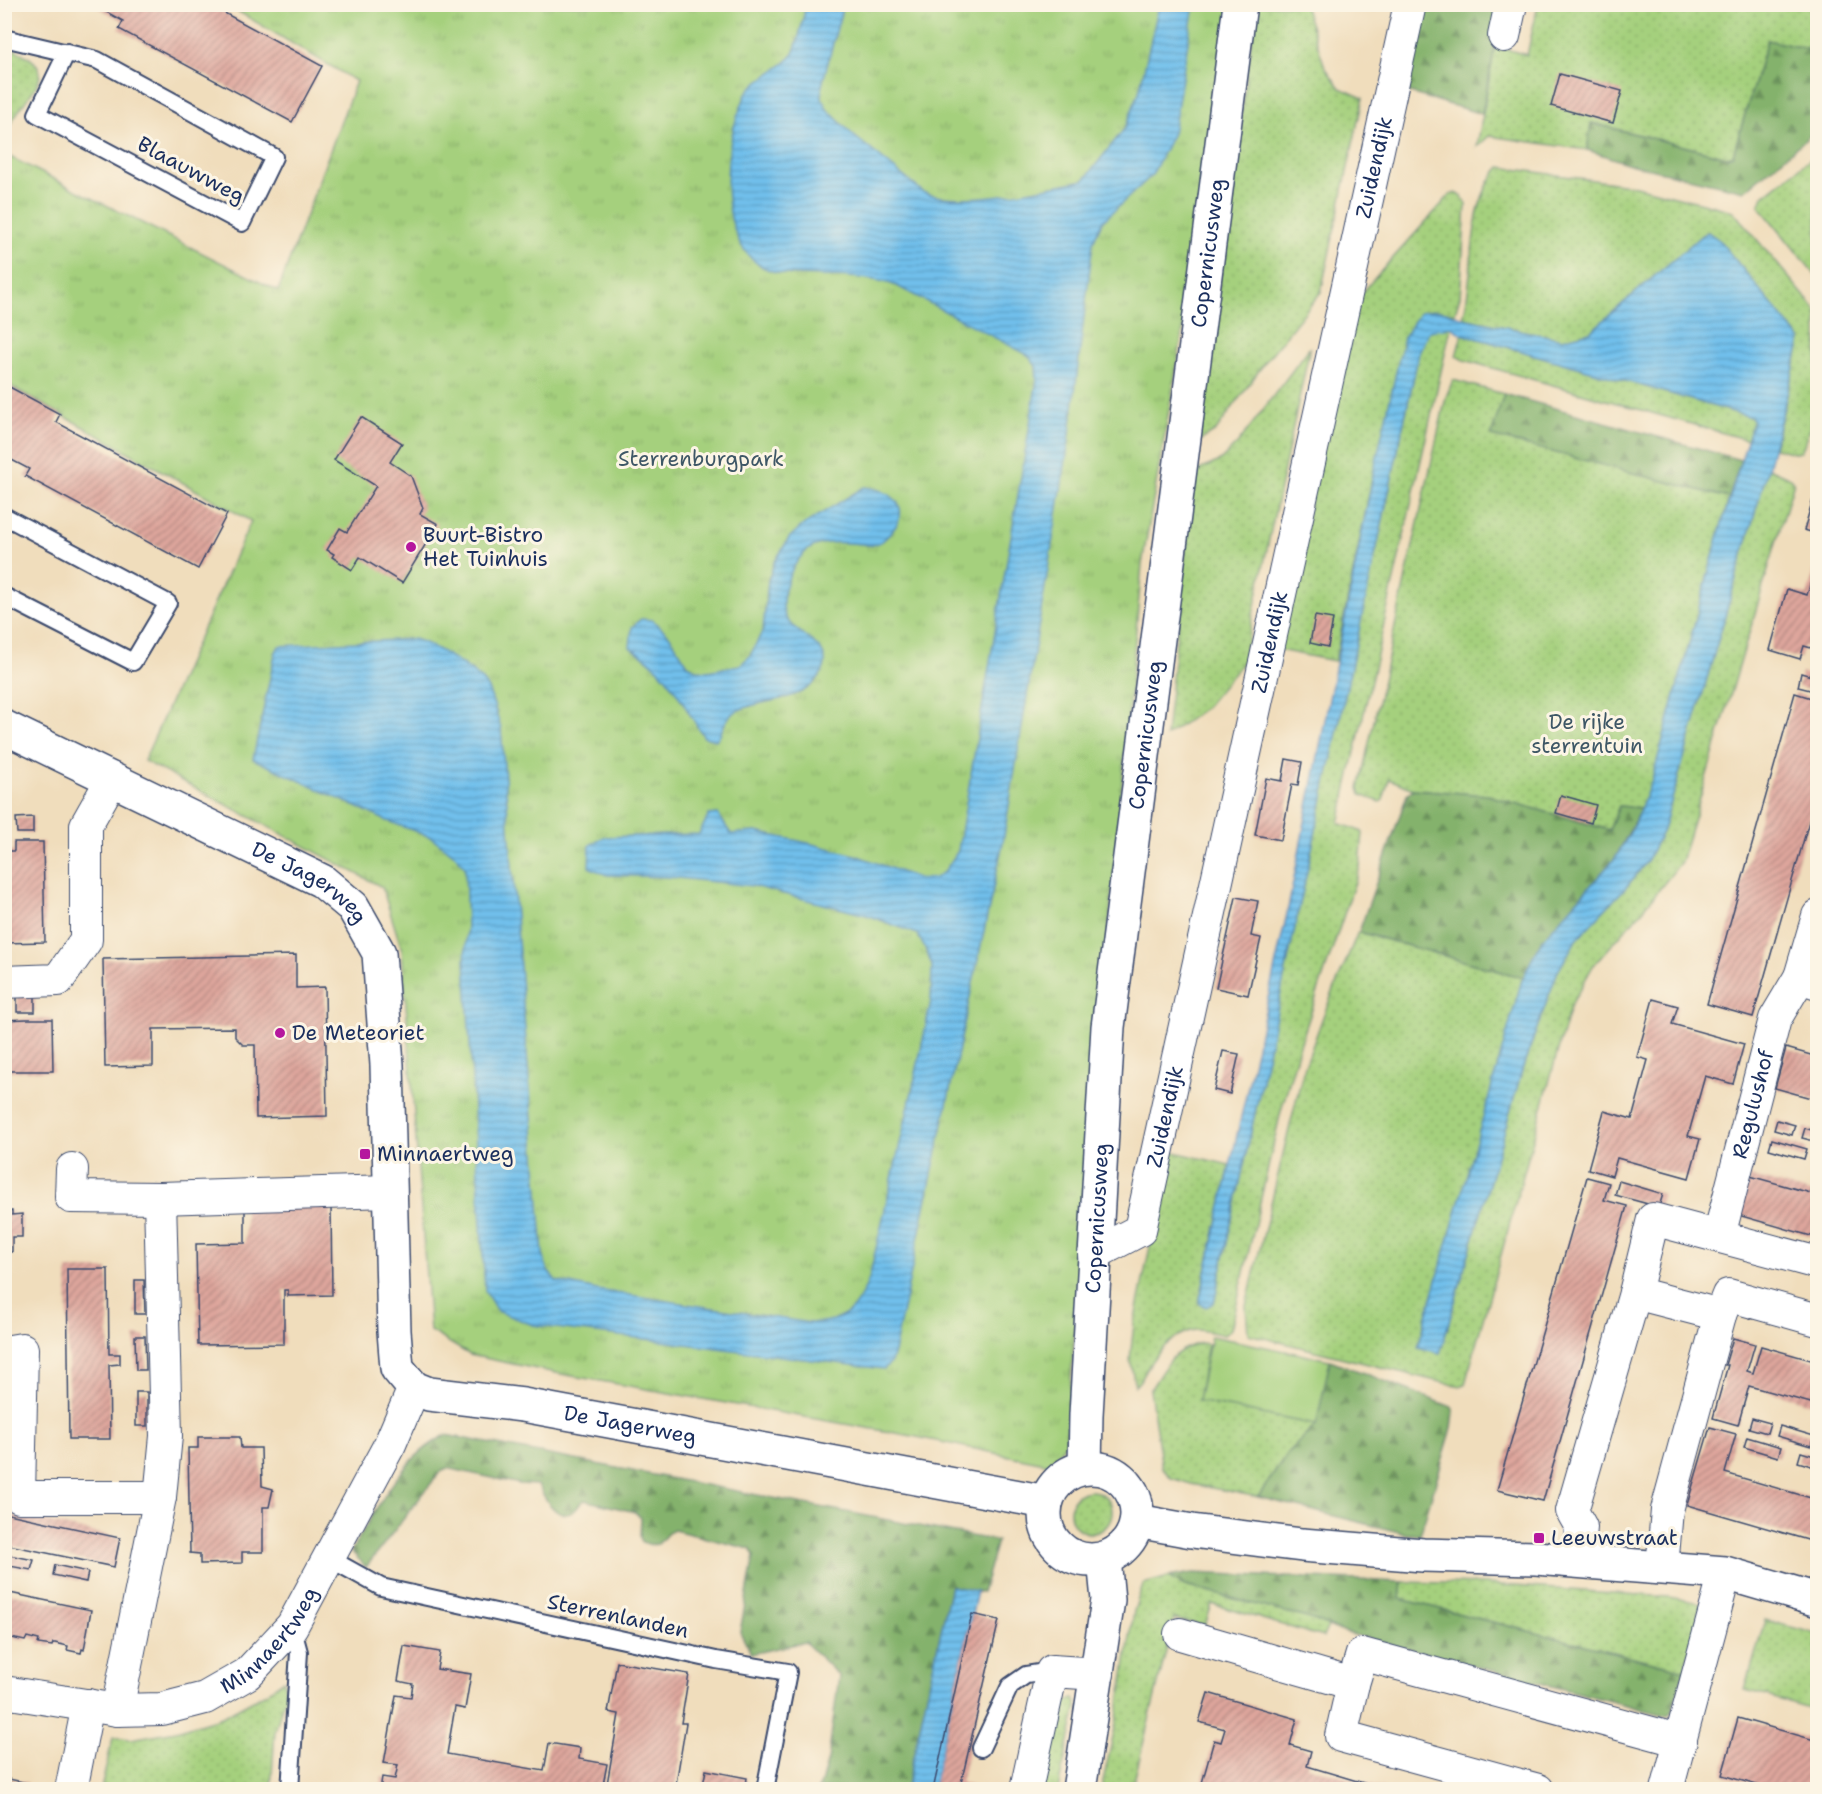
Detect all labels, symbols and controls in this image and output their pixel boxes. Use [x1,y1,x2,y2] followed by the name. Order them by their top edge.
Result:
[1349,114,1399,221] street label: Zuidendijk
[132,130,250,210] street label: Blaauwweg
[1184,177,1231,329] street label: Copernicusweg
[618,445,784,473] park label: Sterrenburgpark
[423,521,548,573] place label: Buurt-Bistro Het Tuinhuis
[404,540,418,554] marker: Buurt-Bistro Het Tuinhuis
[1245,588,1294,696] street label: Zuidendijk
[1122,659,1169,811] street label: Copernicusweg
[1531,708,1643,760] park label: De rijke sterrentuin
[247,835,374,929] street label: De Jagerweg
[292,1019,425,1047] place label: De Meteoriet
[273,1026,287,1040] marker: De Meteoriet
[1725,1046,1781,1162] street label: Regulushof
[1140,1063,1190,1170] street label: Zuidendijk
[377,1140,514,1168] place label: Minnaertweg
[1079,1143,1115,1294] street label: Copernicusweg
[358,1147,372,1161] marker: Minnaertweg
[561,1399,699,1451] street label: De Jagerweg
[1551,1524,1678,1552] place label: Leeuwstraat
[1532,1531,1546,1545] marker: Leeuwstraat
[215,1582,324,1700] street label: Minnaertweg
[545,1587,691,1645] street label: Sterrenlanden

